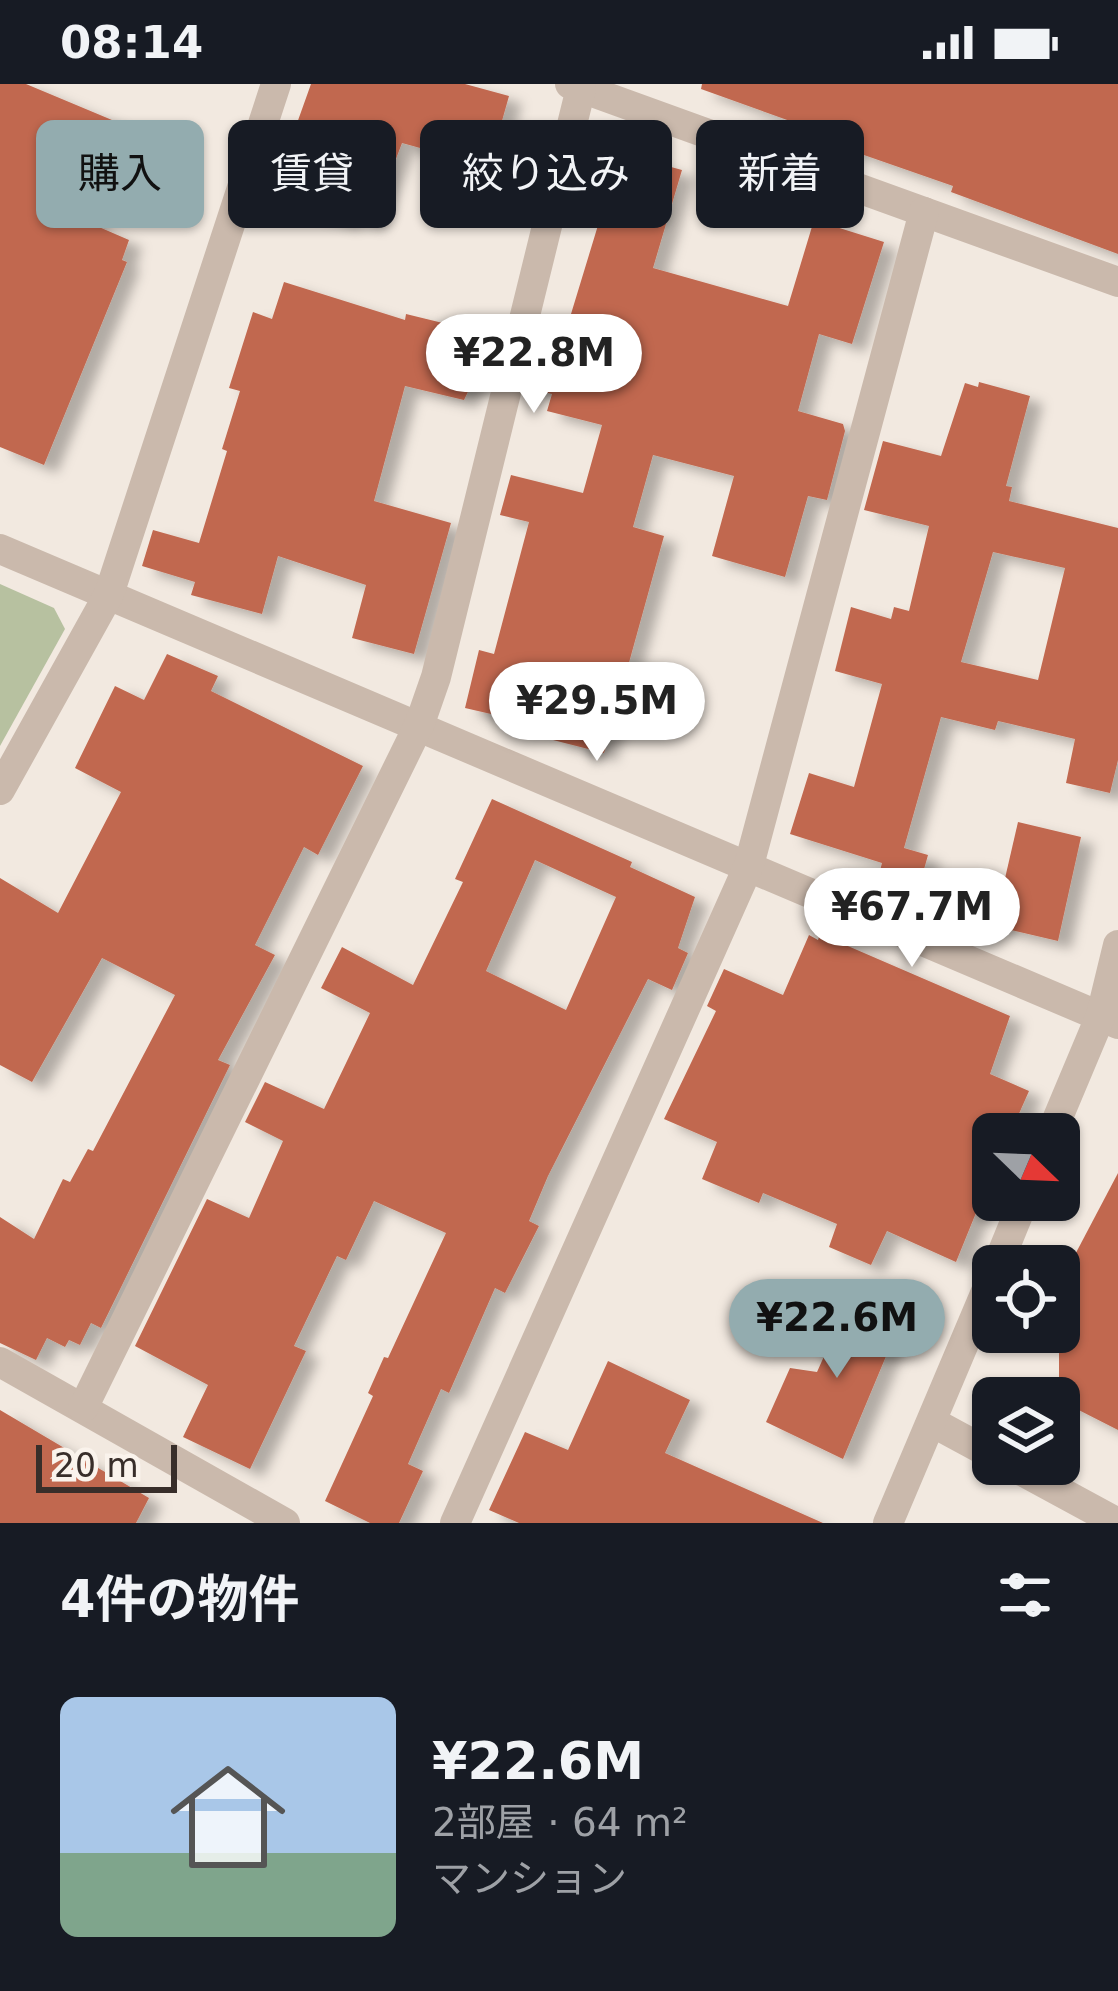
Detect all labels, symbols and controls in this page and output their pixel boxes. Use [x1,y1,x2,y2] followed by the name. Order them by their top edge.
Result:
[60,16,203,69] text: 08:14
[36,120,204,228] chip: 購入
[228,120,396,228] chip: 賃貸
[420,120,672,228] chip: 絞り込み
[696,120,864,228] chip: 新着
[436,314,632,416] pin: ¥22.8M
[453,330,615,375] text: ¥22.8M
[499,662,695,764] pin: ¥29.5M
[516,678,678,723] text: ¥29.5M
[814,868,1010,970] pin: ¥67.7M
[831,884,993,929] text: ¥67.7M
[972,1113,1080,1221] north arrow
[972,1113,1080,1485] map controls
[972,1245,1080,1353] button: locate
[739,1279,935,1381] pin: ¥22.6M
[756,1295,918,1340] text: ¥22.6M
[972,1377,1080,1485] button: layers
[36,1439,177,1492] scale bar
[54,1446,139,1485] text: 20 m
[992,1562,1058,1628] icon: filters
[60,1570,300,1629] text: 4件の物件
[432,1732,644,1791] text: ¥22.6M
[156,1745,300,1889] icon: home
[432,1800,688,1845] text: 2部屋 · 64 m²
[432,1856,627,1901] text: マンション

